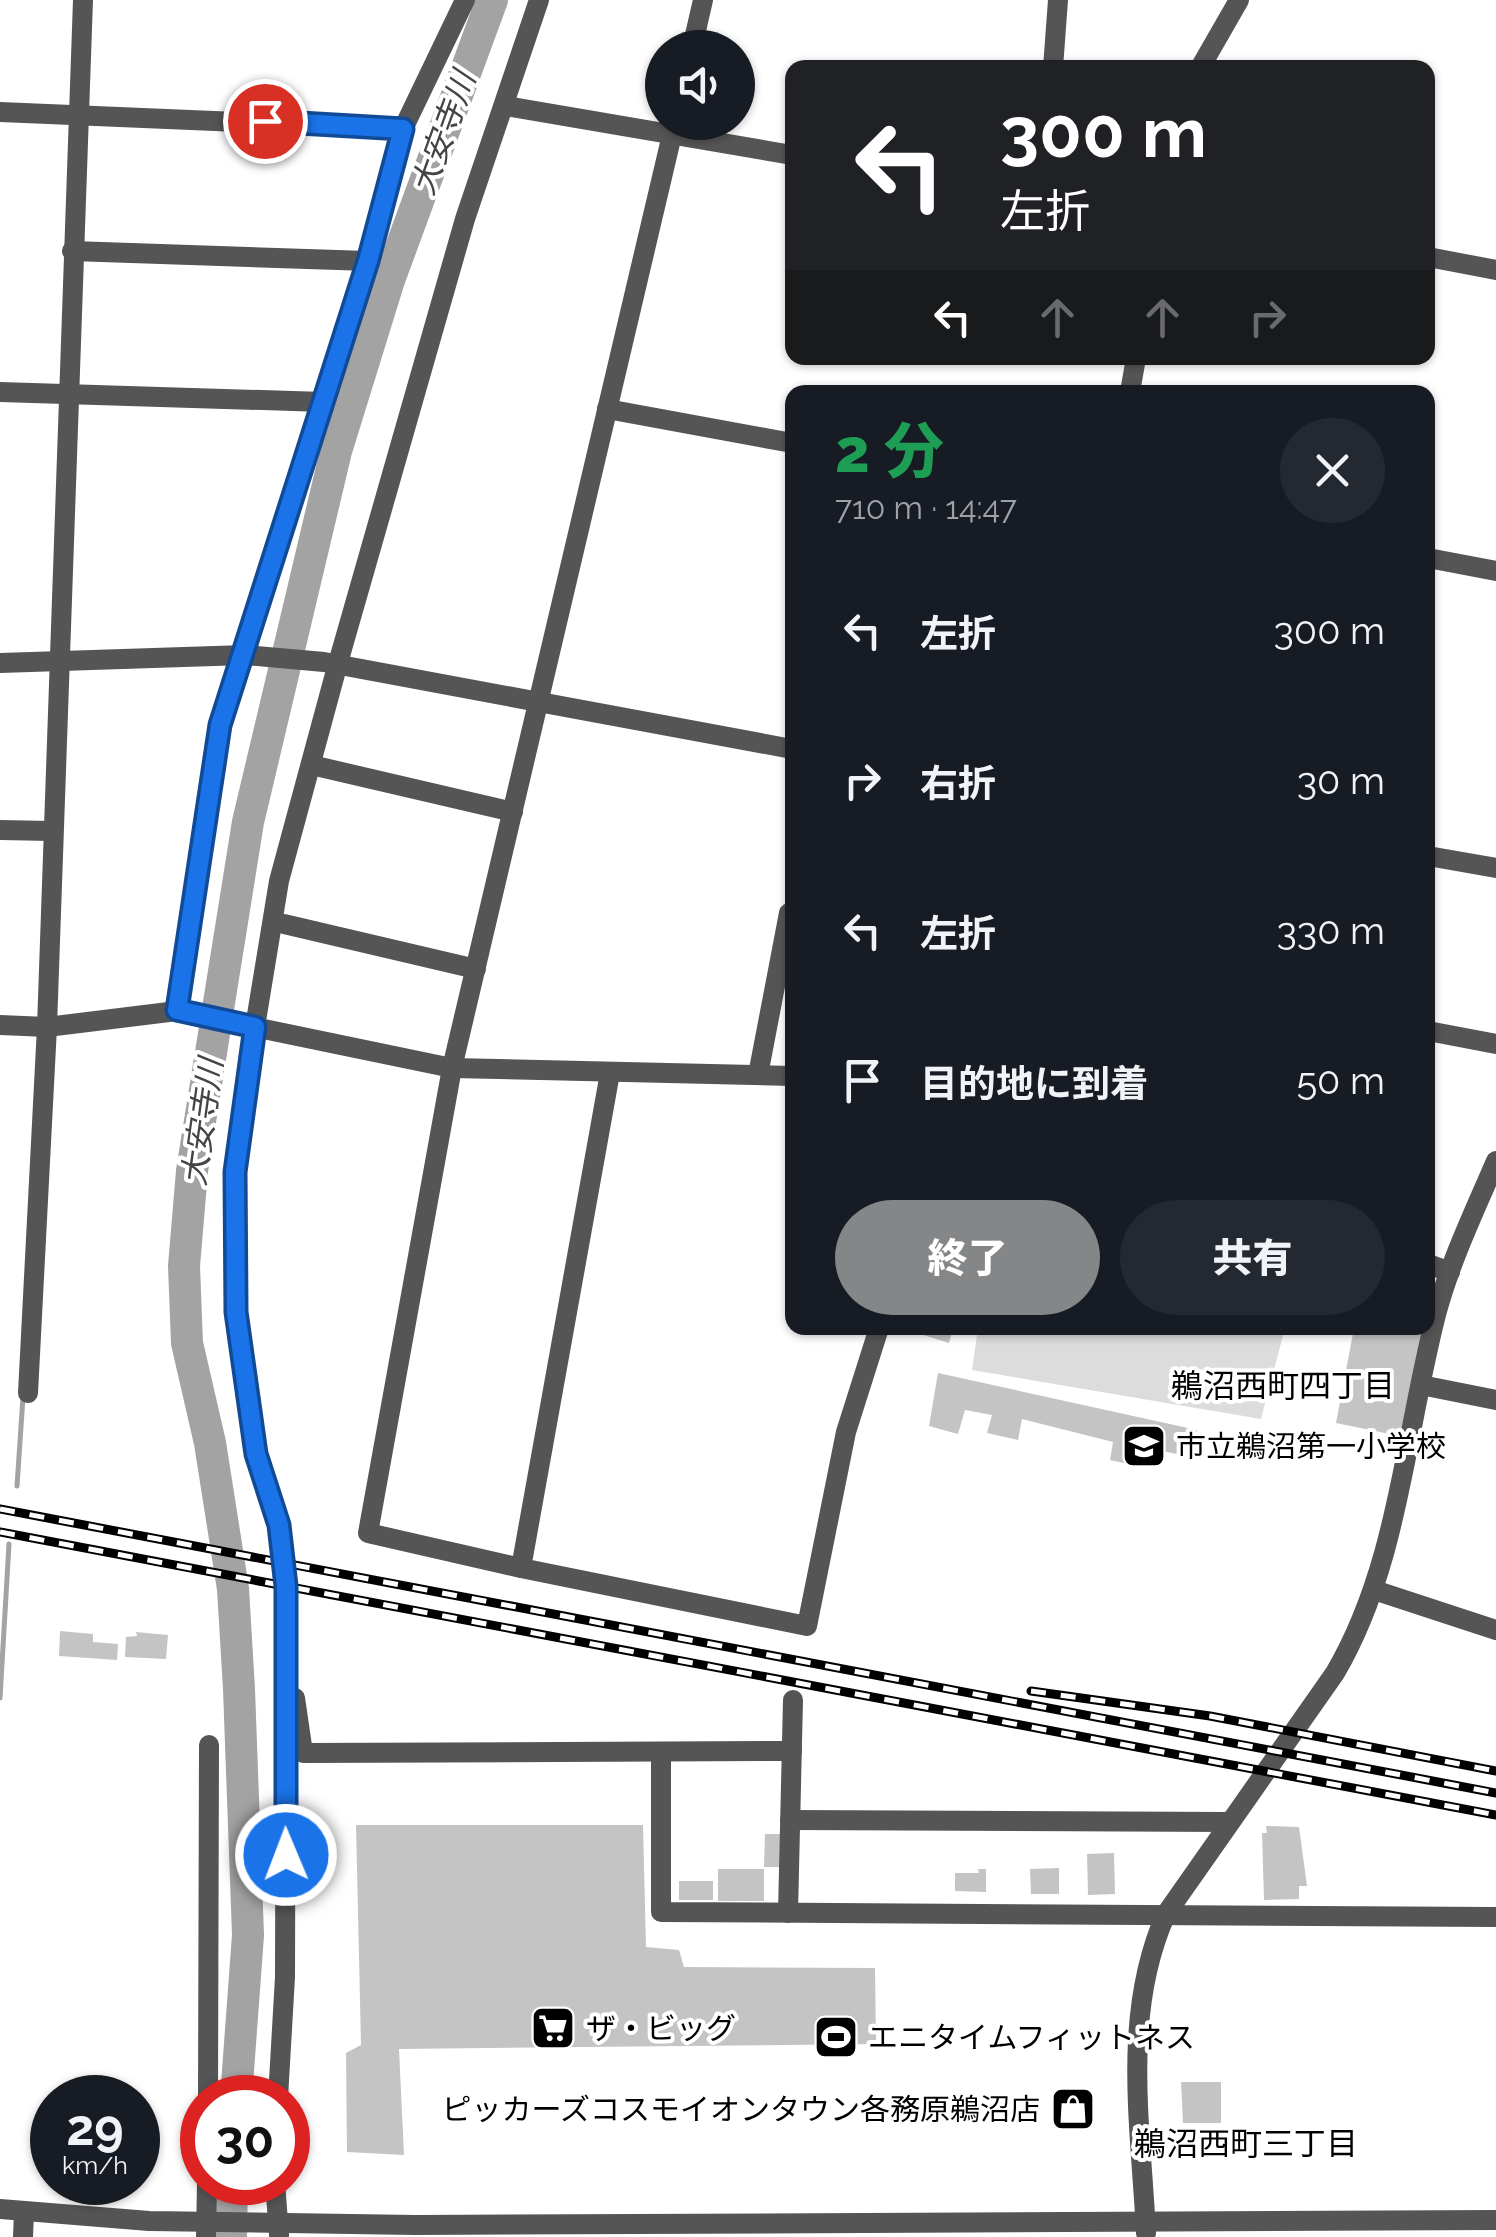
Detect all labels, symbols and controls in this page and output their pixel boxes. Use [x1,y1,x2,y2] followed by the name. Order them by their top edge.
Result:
[645,30,755,140] map controls
[645,30,755,140] button: sound
[404,64,483,199] water label: 大安寺川
[223,79,308,164] pin
[1000,91,1207,173] text: 300 m
[238,94,293,149] icon: arrive
[835,100,965,230] icon: left
[1000,185,1090,238] text: 左折
[925,290,980,345] icon: left
[1030,290,1085,345] icon: ahead
[1135,290,1190,345] icon: ahead
[1240,290,1295,345] icon: right
[835,416,944,486] text: 2 分
[1280,418,1385,523] button: close
[835,489,1017,526] text: 710 m · 14:47
[835,603,890,658] icon: left
[1274,608,1385,653] text: 300 m
[920,611,996,656] text: 左折
[835,753,890,808] icon: right
[1297,758,1385,803] text: 30 m
[920,761,996,806] text: 右折
[835,903,890,958] icon: left
[1277,908,1385,953] text: 330 m
[920,911,996,956] text: 左折
[175,1053,230,1188] water label: 大安寺川
[835,1053,890,1108] icon: arrive
[1296,1058,1385,1103] text: 50 m
[920,1061,1148,1106] text: 目的地に到着
[835,1200,1100,1315] button: 終了
[1120,1200,1385,1315] button: 共有
[1171,1367,1395,1404] district label: 鵜沼西町四丁目
[1121,1423,1167,1469] school or university icon: 市立鵜沼第一小学校
[1176,1429,1446,1464] place label: 市立鵜沼第一小学校
[234,1803,338,1907] position arrow
[530,2005,576,2051] supermarket icon: ザ・ビッグ
[586,2011,736,2046] place label: ザ・ビッグ
[813,2014,859,2060] sports icon: エニタイムフィットネス
[868,2020,1195,2055] place label: エニタイムフィットネス
[180,2075,310,2205] speed limit sign: 30
[1050,2086,1096,2132] shop icon: ピッカーズコスモイオンタウン各務原鵜沼店
[442,2092,1040,2127] place label: ピッカーズコスモイオンタウン各務原鵜沼店
[66,2098,124,2157] text: 29
[1134,2125,1358,2162] district label: 鵜沼西町三丁目
[62,2150,128,2180] text: km/h

